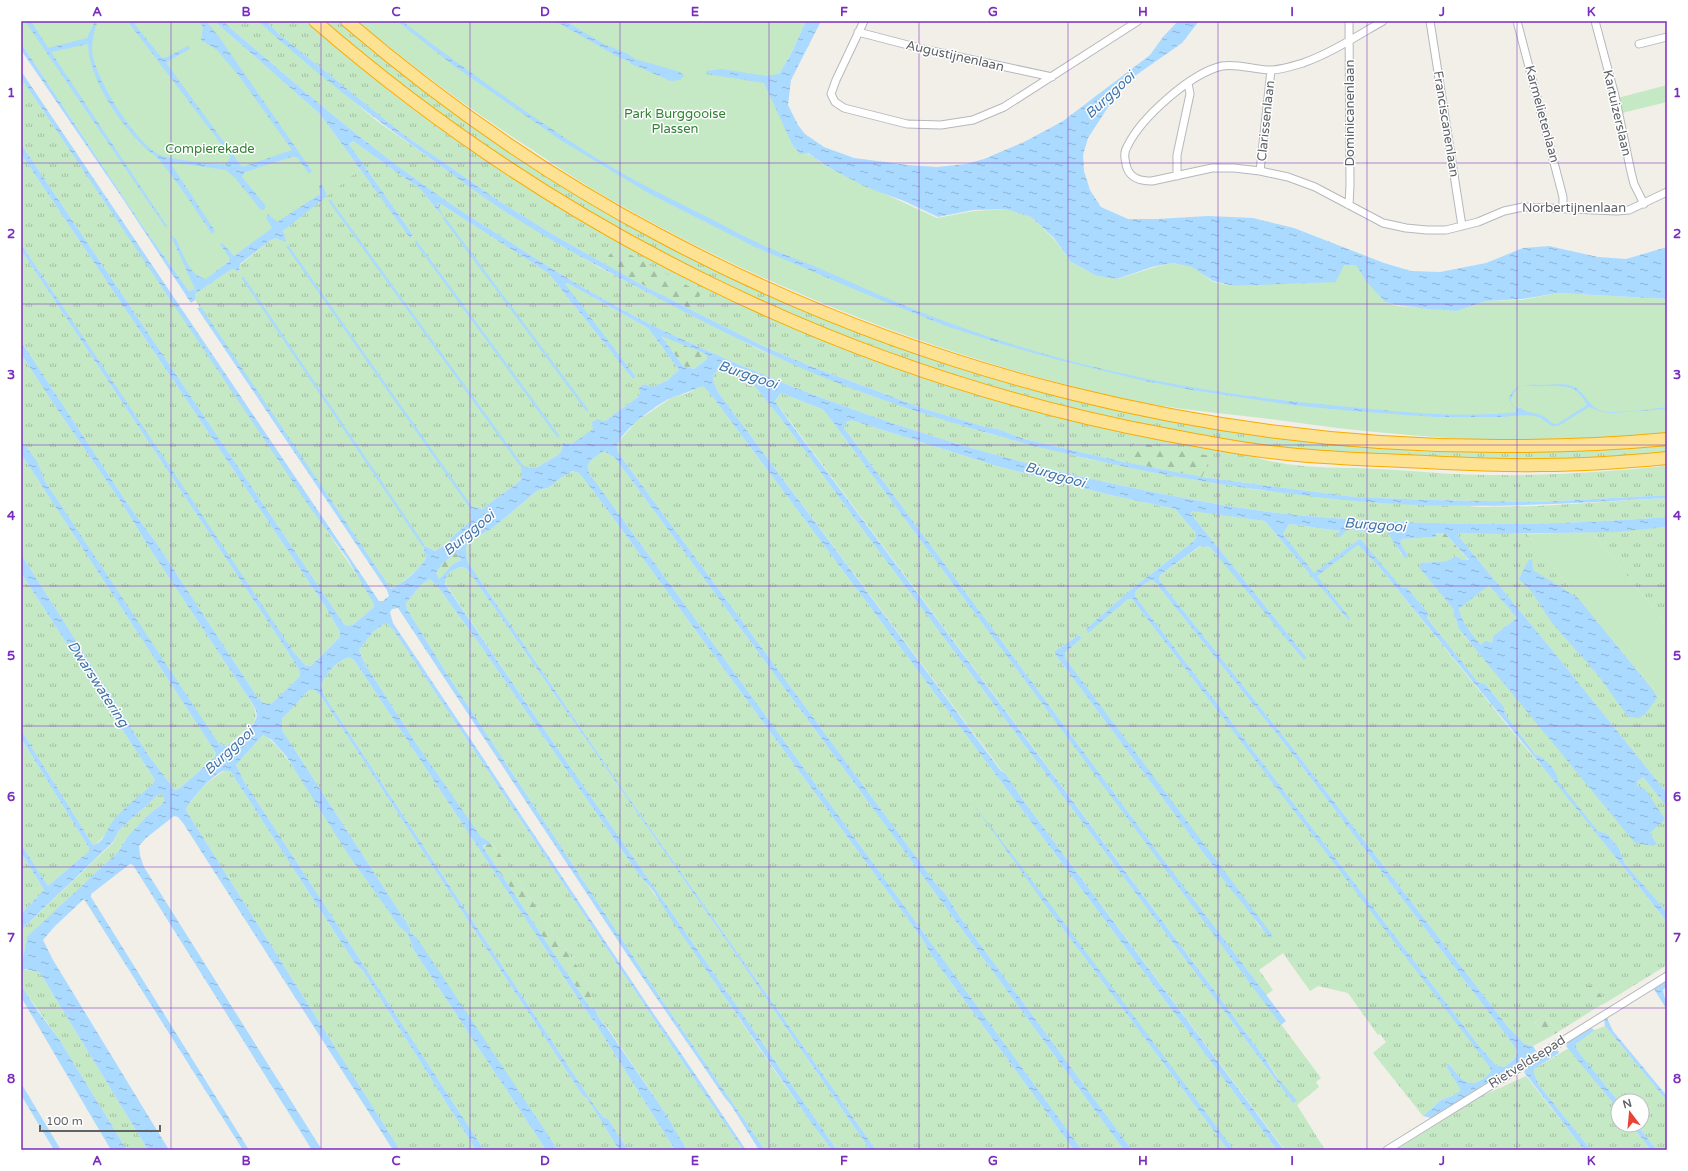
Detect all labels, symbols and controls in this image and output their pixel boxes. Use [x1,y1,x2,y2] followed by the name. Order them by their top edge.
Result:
[92,4,102,20] text: A
[241,4,251,20] text: B
[391,4,401,20] text: C
[540,4,550,20] text: D
[691,4,699,20] text: E
[840,4,848,20] text: F
[988,4,998,20] text: G
[1138,4,1148,20] text: H
[1290,4,1294,20] text: I
[1438,4,1445,20] text: J
[1587,4,1596,20] text: K
[904,37,1006,75] street label: Augustijnenlaan
[1342,60,1358,166] street label: Dominicanenlaan
[1521,64,1563,164] street label: Karmelietenlaan
[1082,67,1139,122] water label: Burggooi
[1599,68,1635,158] street label: Kartuizerslaan
[1430,70,1462,178] street label: Franciscanenlaan
[1254,80,1278,162] street label: Clarissenlaan
[7,85,15,101] text: 1
[1673,85,1681,101] text: 1
[624,106,726,137] park label: Park Burggooise Plassen
[165,141,255,157] park label: Compierekade
[1522,200,1626,216] street label: Norbertijnenlaan
[7,226,15,242] text: 2
[1673,226,1681,242] text: 2
[716,357,781,394] water label: Burggooi
[7,367,15,383] text: 3
[1673,367,1681,383] text: 3
[1023,458,1088,492] water label: Burggooi
[440,506,499,559] water label: Burggooi
[7,508,16,524] text: 4
[1673,508,1682,524] text: 4
[1344,514,1408,536] water label: Burggooi
[64,638,133,731] water label: Dwarswatering
[7,648,15,664] text: 5
[1673,648,1681,664] text: 5
[201,723,258,778] water label: Burggooi
[7,789,15,805] text: 6
[1673,789,1681,805] text: 6
[7,930,15,946] text: 7
[1673,930,1681,946] text: 7
[1486,1032,1568,1092] street label: Rietveldsepad
[7,1071,15,1087] text: 8
[1673,1071,1681,1087] text: 8
[1610,1093,1650,1133] north arrow
[1621,1096,1633,1111] text: N
[40,1107,160,1133] scale bar
[46,1114,83,1128] text: 100 m
[92,1153,102,1169] text: A
[241,1153,251,1169] text: B
[391,1153,401,1169] text: C
[540,1153,550,1169] text: D
[691,1153,699,1169] text: E
[840,1153,848,1169] text: F
[988,1153,998,1169] text: G
[1138,1153,1148,1169] text: H
[1290,1153,1294,1169] text: I
[1438,1153,1445,1169] text: J
[1587,1153,1596,1169] text: K

